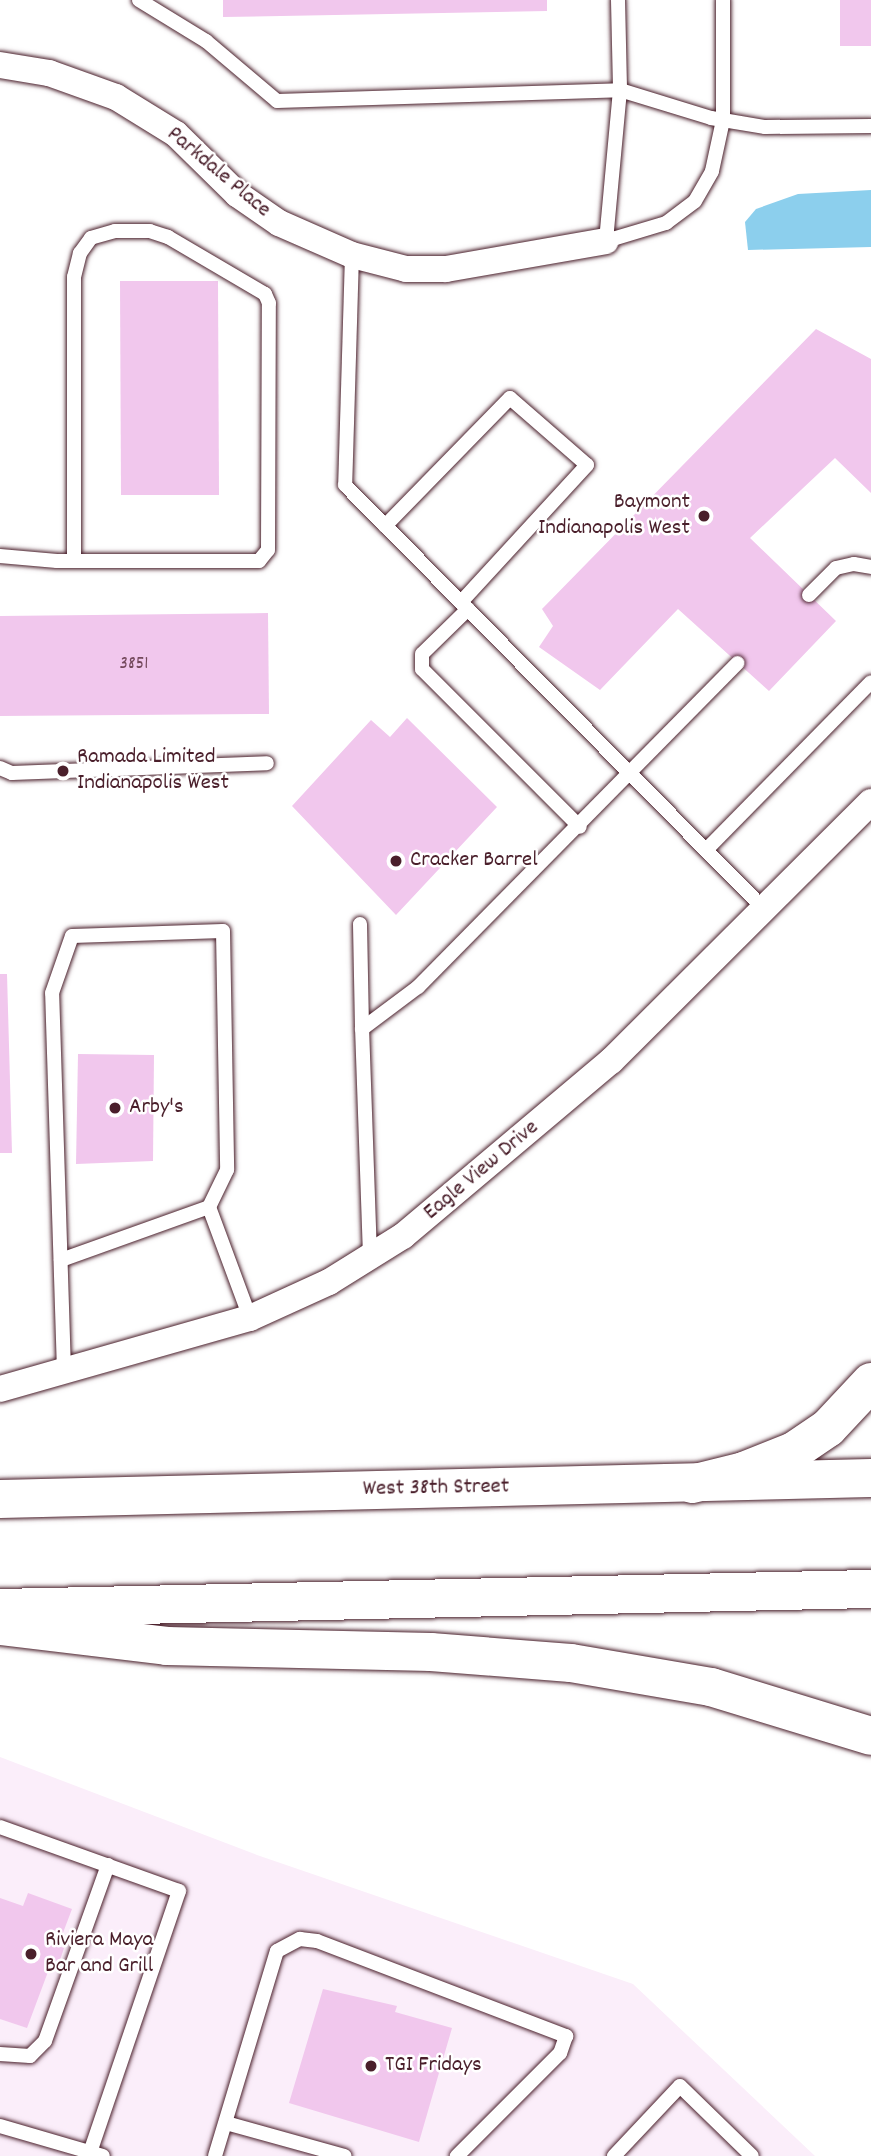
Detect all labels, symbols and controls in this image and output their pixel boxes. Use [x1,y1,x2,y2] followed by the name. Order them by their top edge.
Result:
[160,121,276,225] street label: Parkdale Place
[538,489,690,543] place label: Baymont Indianapolis West
[696,508,712,524] marker: Baymont Indianapolis West
[119,654,149,676] house number: 3851
[77,744,229,798] place label: Ramada Limited Indianapolis West
[55,763,71,779] marker: Ramada Limited Indianapolis West
[410,847,538,875] place label: Cracker Barrel
[388,853,404,869] marker: Cracker Barrel
[129,1094,184,1122] place label: Arby's
[107,1100,123,1116] marker: Arby's
[419,1115,545,1227] street label: Eagle View Drive
[363,1474,509,1504] street label: West 38th Street
[45,1927,153,1981] place label: Riviera Maya Bar and Grill
[23,1946,39,1962] marker: Riviera Maya Bar and Grill
[385,2052,482,2080] place label: TGI Fridays
[363,2058,379,2074] marker: TGI Fridays

